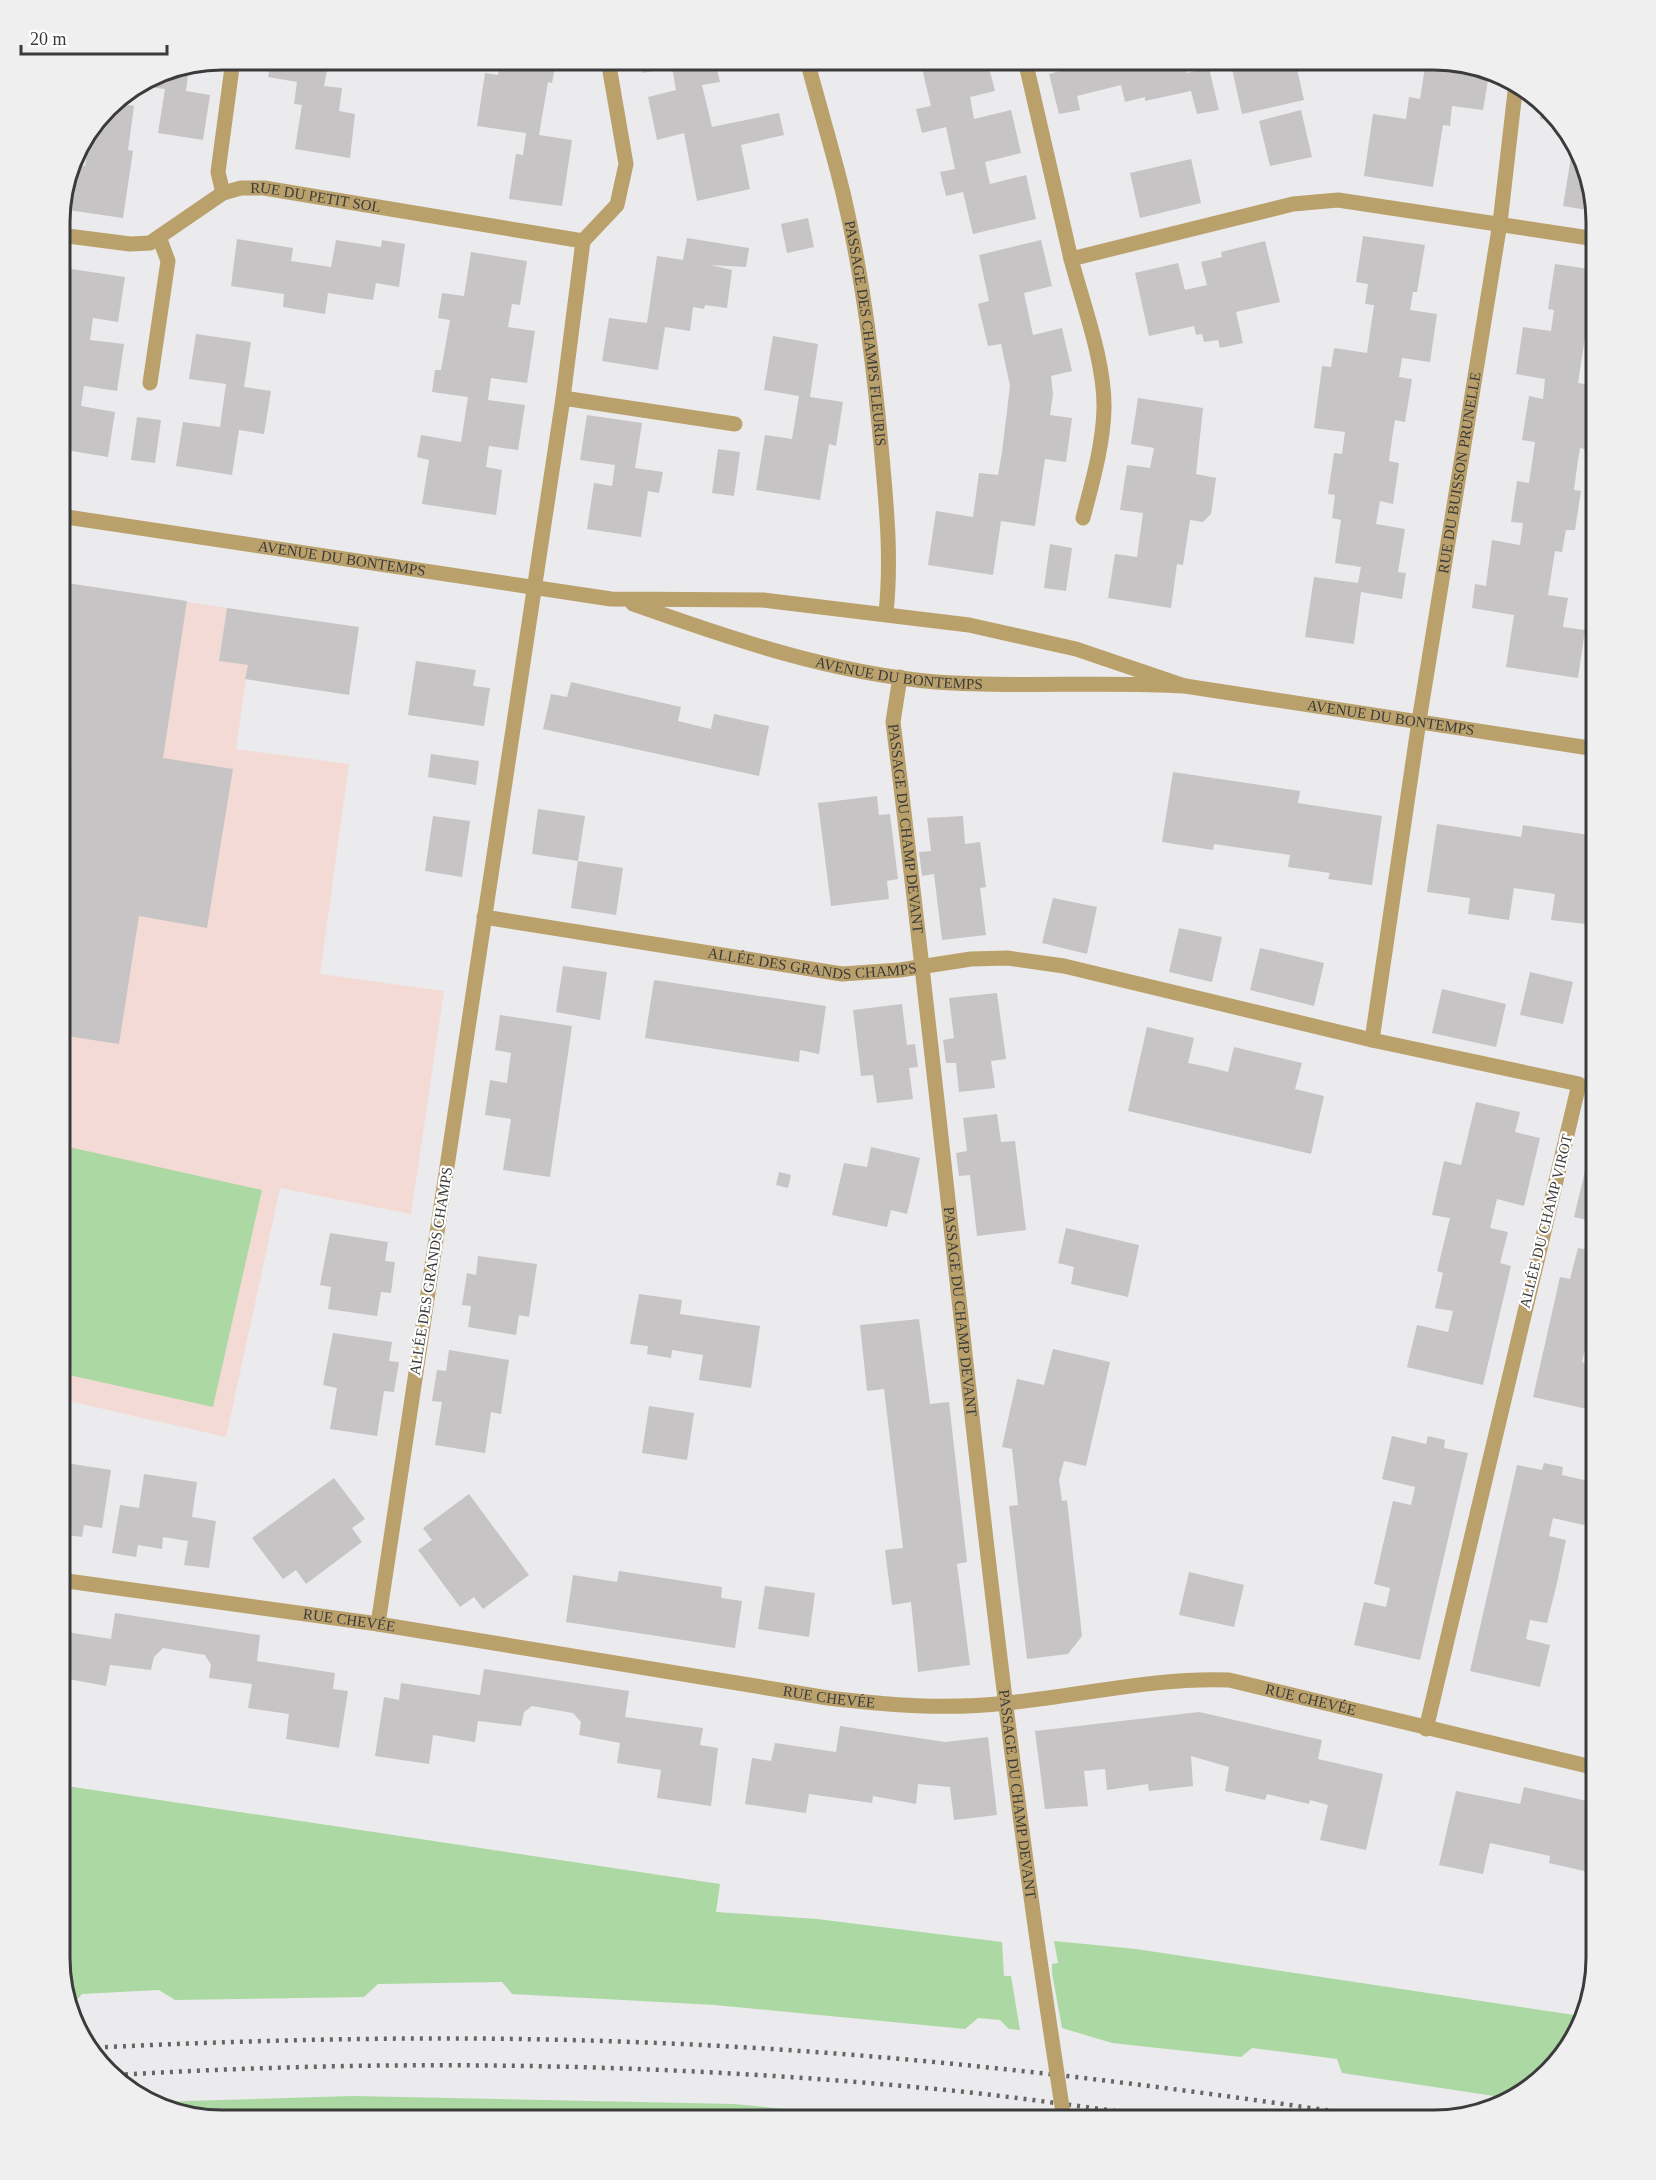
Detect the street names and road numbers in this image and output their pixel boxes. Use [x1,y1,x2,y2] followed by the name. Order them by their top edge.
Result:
[250,180,382,215] street label: RUE DU PETIT SOL
[841,219,889,447] street label: PASSAGE DES CHAMPS FLEURIS
[1435,371,1484,575] street label: RUE DU BUISSON PRUNELLE
[257,538,427,579] street label: AVENUE DU BONTEMPS
[814,654,983,692] street label: AVENUE DU BONTEMPS
[1306,697,1476,738] street label: AVENUE DU BONTEMPS
[885,723,926,934] street label: PASSAGE DU CHAMP DEVANT
[707,945,918,982] street label: ALLÉE DES GRANDS CHAMPS
[1517,1132,1575,1310] street label: ALLÉE DU CHAMP VIROT
[407,1166,455,1376] street label: ALLÉE DES GRANDS CHAMPS
[941,1206,980,1417] street label: PASSAGE DU CHAMP DEVANT
[302,1606,397,1635] street label: RUE CHEVÉE
[1264,1681,1358,1718] street label: RUE CHEVÉE
[782,1683,876,1711] street label: RUE CHEVÉE
[996,1689,1039,1900] street label: PASSAGE DU CHAMP DEVANT

